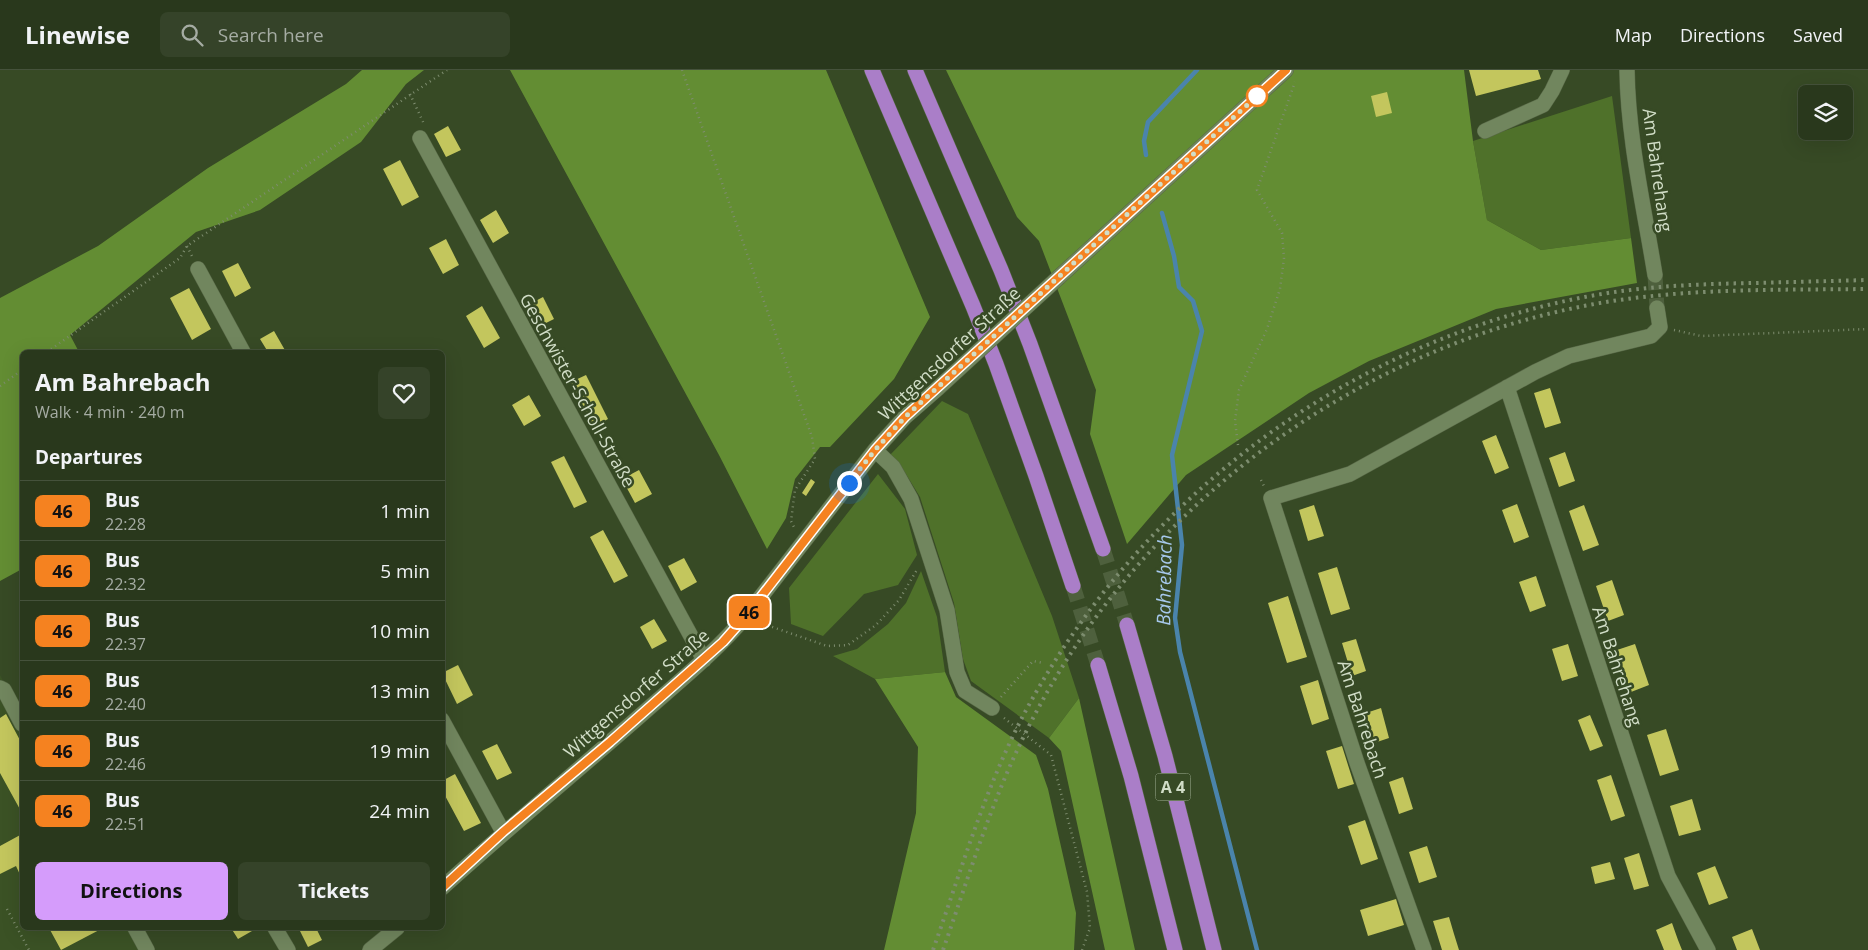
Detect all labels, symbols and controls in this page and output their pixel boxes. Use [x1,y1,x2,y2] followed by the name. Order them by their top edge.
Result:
[160,12,510,57] search box
[25,18,130,51] text: Linewise
[178,21,206,49] icon: search
[218,22,324,48] text: Search here
[1615,23,1652,47] text: Map
[1680,23,1765,47] text: Directions
[1793,23,1843,47] text: Saved
[1246,85,1268,107] unlabelled marker
[1798,85,1853,140] map controls
[1798,85,1853,140] button: layers
[1637,107,1679,234] street label: Am Bahrehang
[873,281,1025,425] street label: Wittgensdorfer Straße
[515,289,641,491] street label: Geschwister-Scholl-Straße
[35,365,211,398] text: Am Bahrebach
[378,367,430,419] button: heart
[35,401,185,423] text: Walk · 4 min · 240 m
[35,444,142,470] text: Departures
[837,471,862,496] your location
[105,487,140,513] text: Bus
[380,498,430,524] text: 1 min
[52,499,73,523] text: 46
[105,513,146,535] text: 22:28
[1150,534,1178,626] water label: Bahrebach
[105,547,140,573] text: Bus
[380,558,430,584] text: 5 min
[52,559,73,583] text: 46
[105,573,146,595] text: 22:32
[726,596,772,628] line badge: 46
[739,600,759,624] text: 46
[1587,603,1649,729] street label: Am Bahrehang
[105,607,140,633] text: Bus
[369,618,430,644] text: 10 min
[52,619,73,643] text: 46
[558,623,714,763] street label: Wittgensdorfer Straße
[105,633,146,655] text: 22:37
[1333,657,1393,781] street label: Am Bahrebach
[105,667,140,693] text: Bus
[369,678,430,704] text: 13 min
[52,679,73,703] text: 46
[105,693,146,715] text: 22:40
[105,727,140,753] text: Bus
[369,738,430,764] text: 19 min
[52,739,73,763] text: 46
[105,753,146,775] text: 22:46
[1156,774,1190,800] road number: A 4
[105,787,140,813] text: Bus
[369,798,430,824] text: 24 min
[52,799,73,823] text: 46
[105,813,146,835] text: 22:51
[35,862,228,920] button: Directions
[238,862,430,920] button: Tickets

